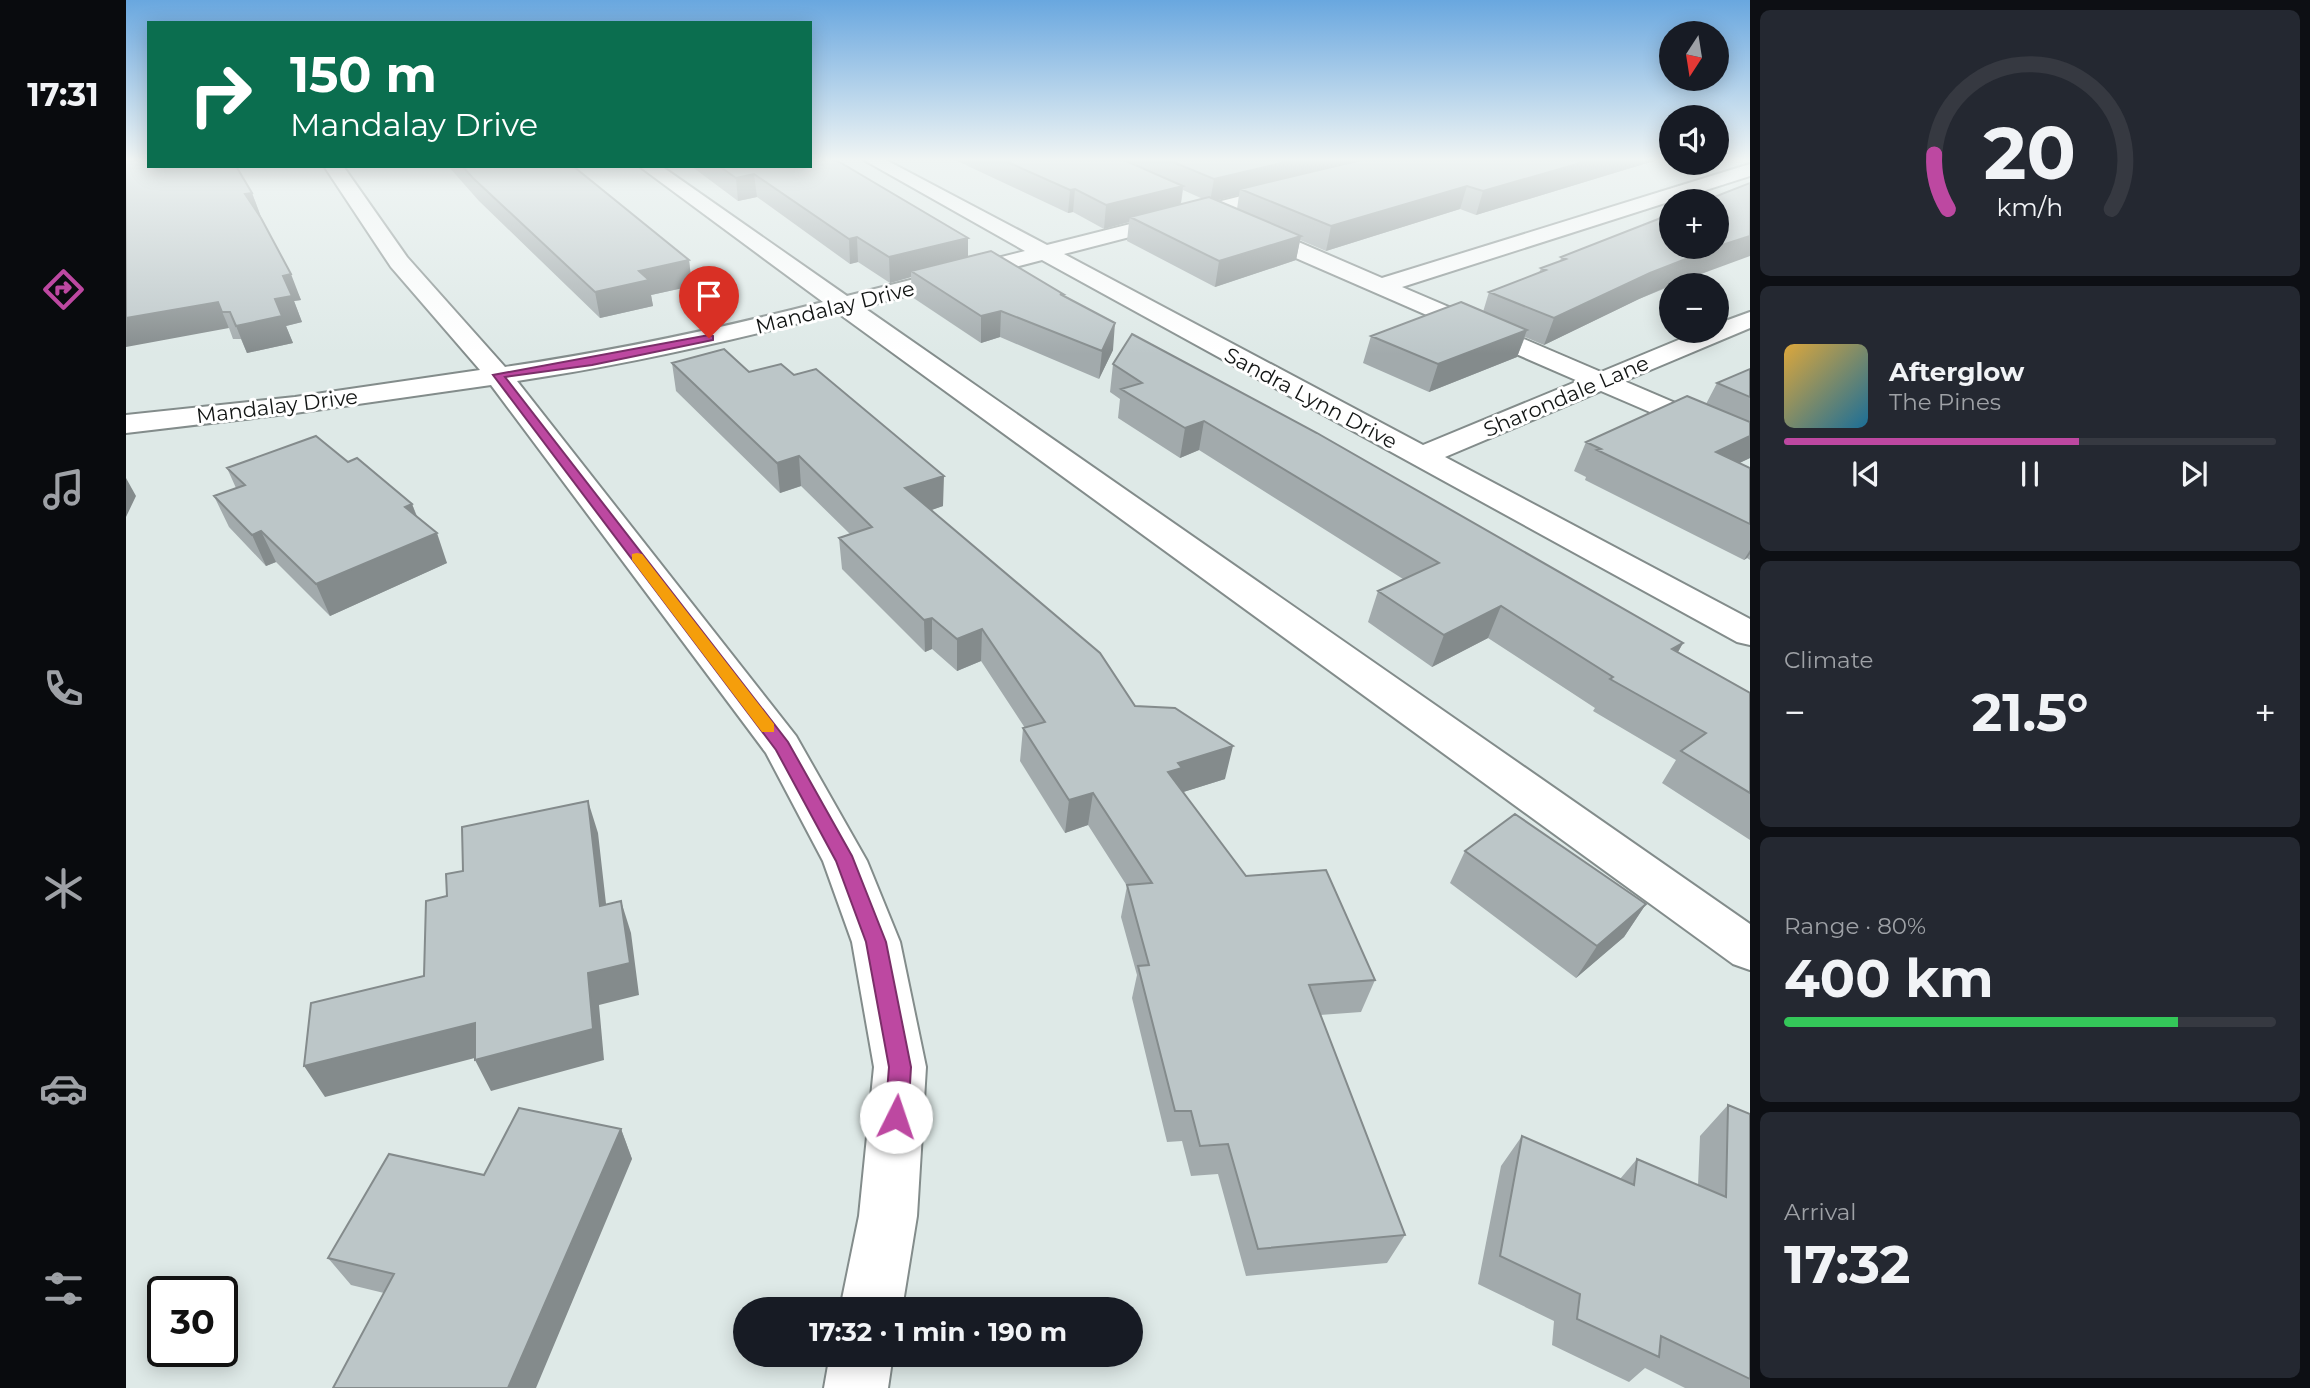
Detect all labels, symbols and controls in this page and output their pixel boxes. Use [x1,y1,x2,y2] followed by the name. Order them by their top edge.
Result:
[1659,21,1729,91] north arrow
[1659,21,1729,343] map controls
[290,45,437,104] text: 150 m
[175,49,266,140] icon: right
[27,75,99,114] text: 17:31
[290,105,538,144] text: Mandalay Drive
[1659,105,1729,175] button: sound
[1984,109,2076,197] text: 20
[1659,189,1729,259] button: +
[1997,192,2063,222] text: km/h
[39,265,88,314] icon: directions
[679,266,739,338] pin
[1659,273,1729,343] button: −
[753,275,917,339] street label: Mandalay Drive
[690,277,728,315] icon: arrive
[1220,342,1402,454] street label: Sandra Lynn Drive
[1480,350,1652,442] street label: Sharondale Lane
[1889,356,2024,388] text: Afterglow
[195,384,359,428] street label: Mandalay Drive
[1889,388,2001,416] text: The Pines
[1847,455,1885,493] icon: previous
[2011,455,2049,493] icon: pause
[2175,455,2213,493] icon: next
[39,465,88,514] icon: music
[1784,646,1873,674] text: Climate
[39,664,88,713] icon: phone
[1971,681,2089,744] text: 21.5°
[1784,689,1806,736] text: −
[2254,689,2276,736] text: +
[39,864,88,913] icon: climate
[1784,912,1926,940] text: Range · 80%
[1784,947,1994,1010] text: 400 km
[39,1064,88,1113] icon: car
[859,1080,933,1154] position arrow
[1784,1198,1857,1226] text: Arrival
[1784,1233,1910,1296] text: 17:32
[39,1264,88,1313] icon: filters
[147,1276,238,1367] speed limit sign: 30
[809,1316,1067,1348] text: 17:32 · 1 min · 190 m

